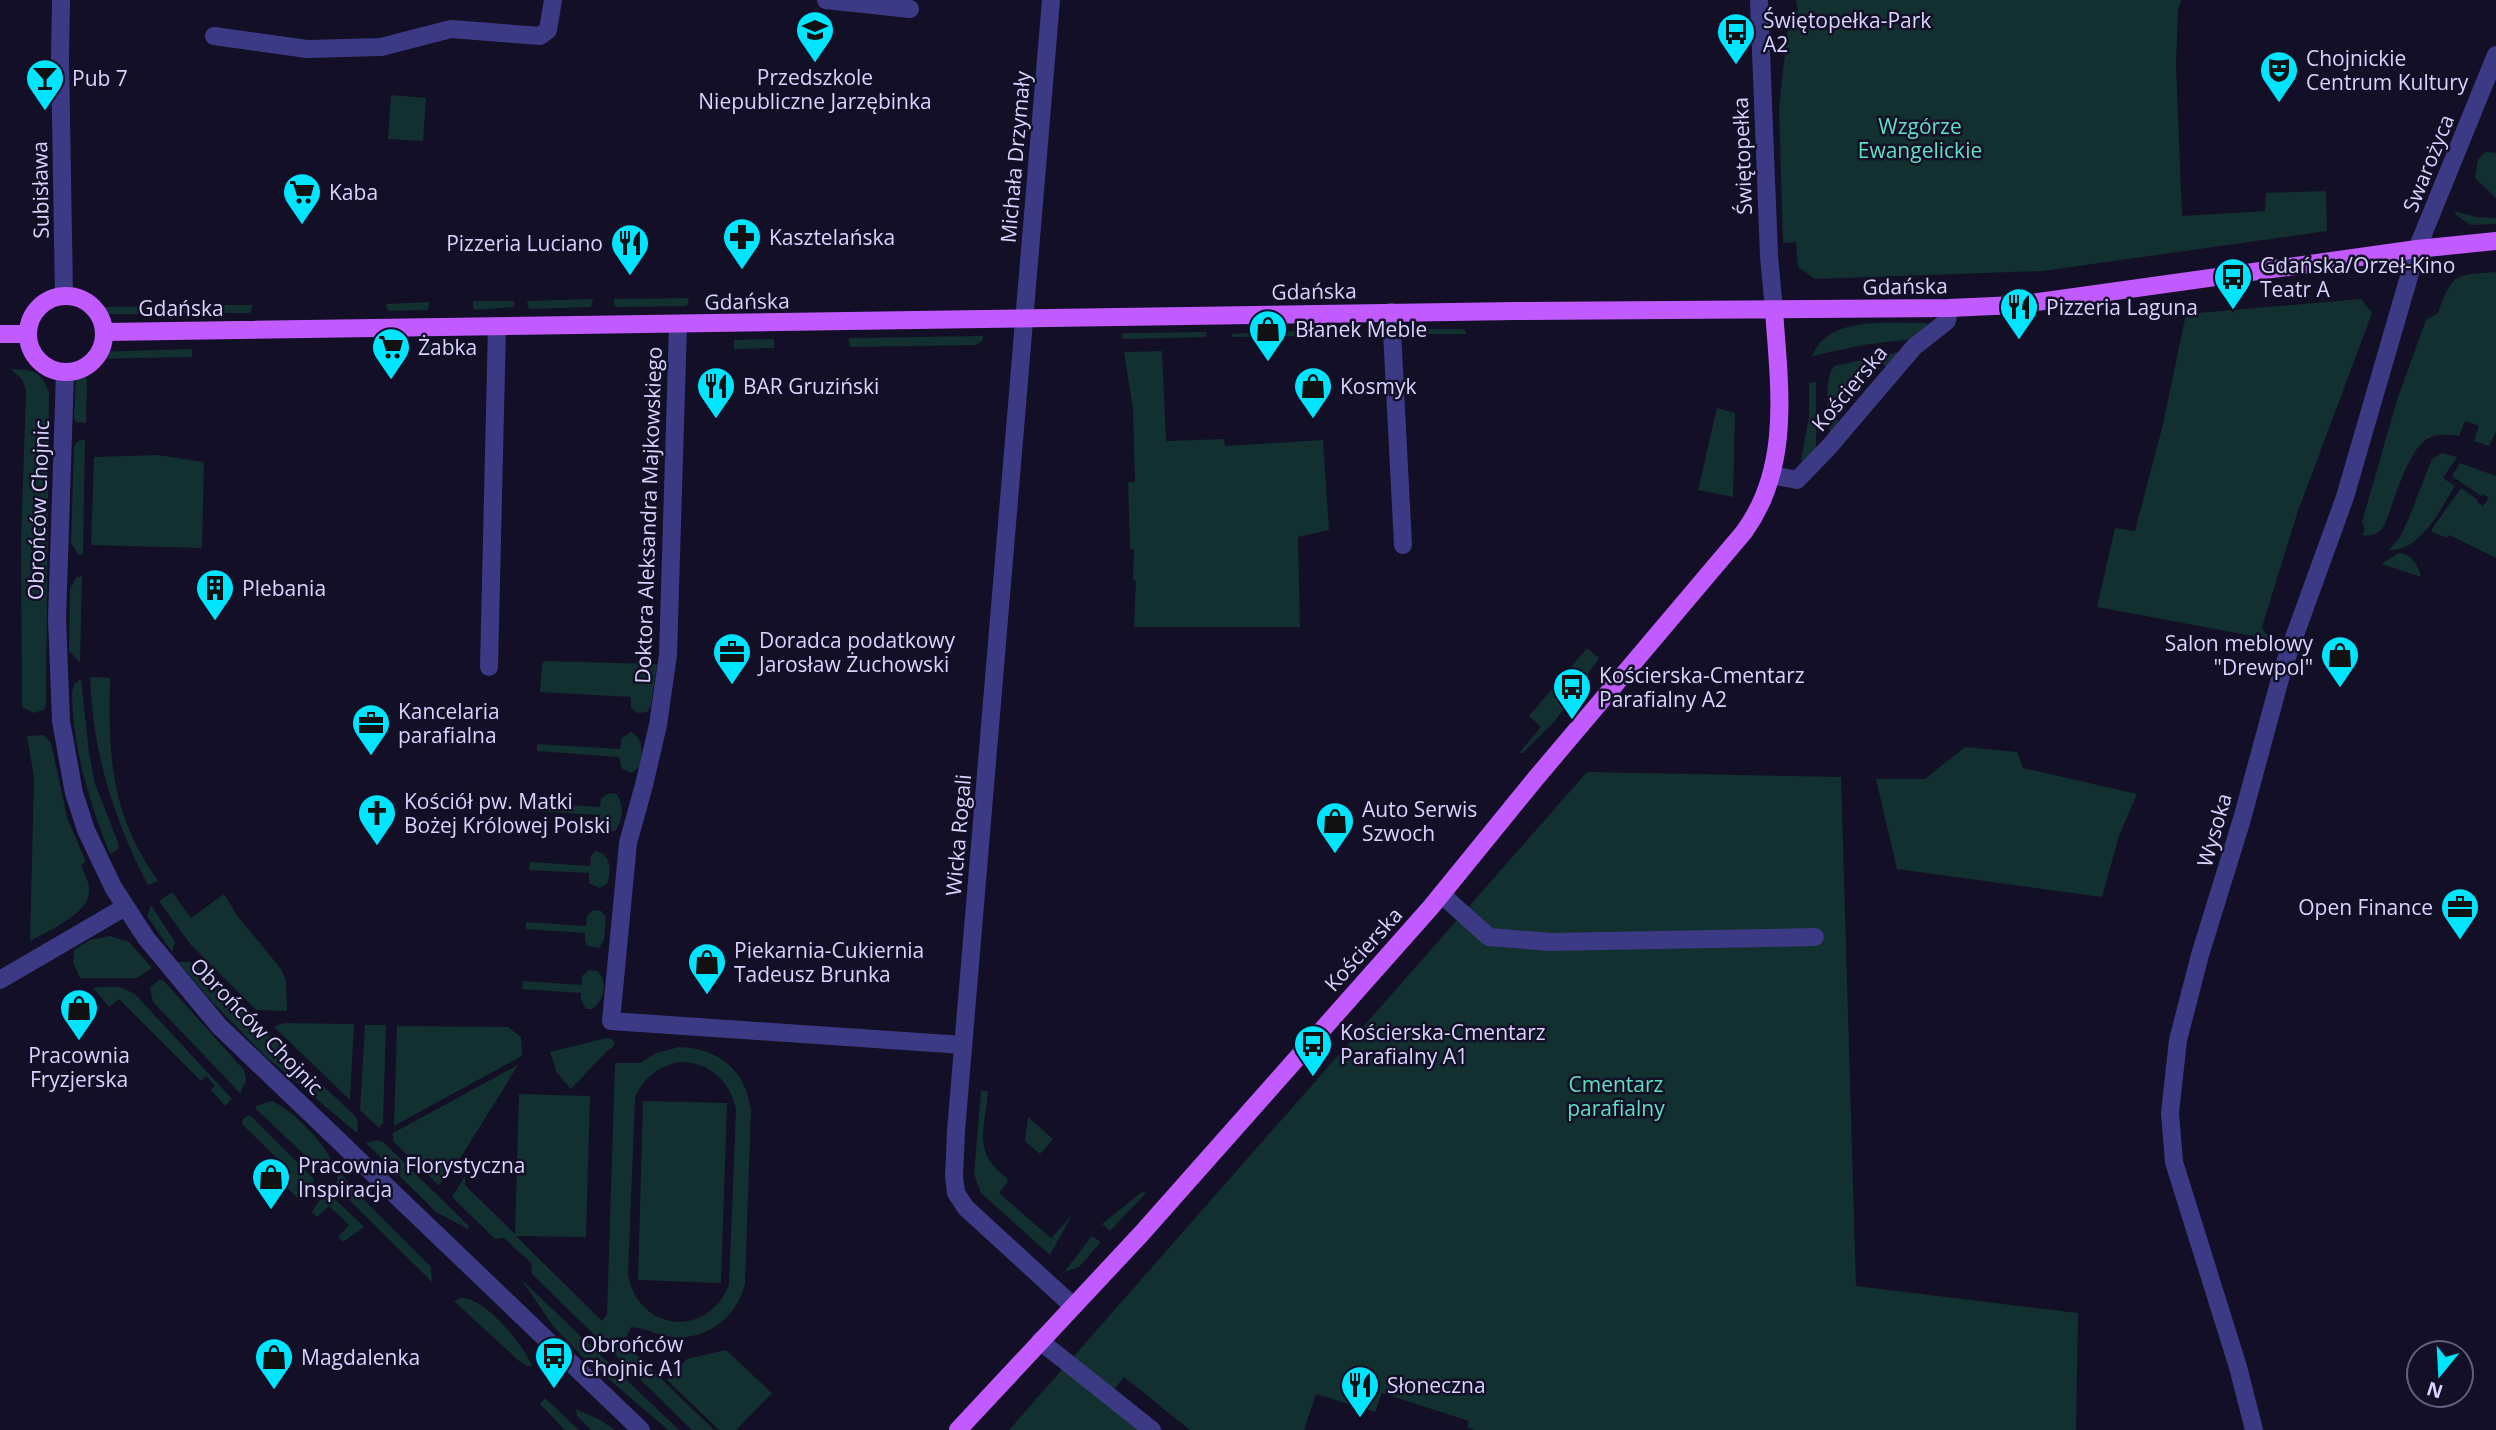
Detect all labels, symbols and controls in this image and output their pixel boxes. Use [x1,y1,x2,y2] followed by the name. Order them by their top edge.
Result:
[1763,6,1931,58] place label: Świętopełka-Park A2
[794,9,836,64] school or university icon: Przedszkole Niepubliczne Jarzębinka
[1715,11,1757,66] bus stop icon: Świętopełka-Park A2
[2306,44,2469,96] place label: Chojnickie Centrum Kultury
[2258,49,2300,104] theatre icon: Chojnickie Centrum Kultury
[24,57,66,112] bar icon: Pub 7
[698,63,932,115] place label: Przedszkole Niepubliczne Jarzębinka
[72,64,128,92] place label: Pub 7
[994,69,1036,244] street label: Michała Drzymały
[1726,97,1758,215] street label: Świętopełka
[2396,110,2460,216] street label: Swarożyca
[1858,112,1982,164] park label: Wzgórze Ewangelickie
[25,141,55,239] street label: Subisława
[281,171,323,226] supermarket icon: Kaba
[329,178,378,206] place label: Kaba
[721,216,763,271] pharmacy icon: Kasztelańska
[609,222,651,277] restaurant icon: Pizzeria Luciano
[769,223,895,251] place label: Kasztelańska
[446,229,603,257] place label: Pizzeria Luciano
[2260,251,2455,303] place label: Gdańska/Orzeł-Kino Teatr A
[2212,256,2254,311] bus stop icon: Gdańska/Orzeł-Kino Teatr A
[1862,271,1948,301] street label: Gdańska
[1271,276,1357,306] street label: Gdańska
[704,286,790,316] street label: Gdańska
[1998,286,2040,341] restaurant icon: Pizzeria Laguna
[2046,293,2198,321] place label: Pizzeria Laguna
[138,294,224,322] street label: Gdańska
[1247,308,1289,363] shop icon: Błanek Meble
[1295,315,1427,343] place label: Błanek Meble
[370,326,412,381] supermarket icon: Żabka
[418,333,477,361] place label: Żabka
[1805,339,1893,437] street label: Kościerska
[628,346,668,684] street label: Doktora Aleksandra Majkowskiego
[695,365,737,420] restaurant icon: BAR Gruziński
[1292,365,1334,420] shop icon: Kosmyk
[743,372,879,400] place label: BAR Gruziński
[1340,372,1417,400] place label: Kosmyk
[21,420,55,600] street label: Obrońców Chojnic
[194,567,236,622] building icon: Plebania
[242,574,326,602] place label: Plebania
[757,626,956,678] place label: Doradca podatkowy Jarosław Żuchowski
[2165,629,2313,681] place label: Salon meblowy "Drewpol"
[711,631,753,686] office icon: Doradca podatkowy Jarosław Żuchowski
[2319,634,2361,689] shop icon: Salon meblowy "Drewpol"
[1599,661,1805,713] place label: Kościerska-Cmentarz Parafialny A2
[1551,666,1593,721] bus stop icon: Kościerska-Cmentarz Parafialny A2
[398,697,500,749] place label: Kancelaria parafialna
[350,702,392,757] office icon: Kancelaria parafialna
[939,773,977,897] street label: Wicka Rogali
[404,787,610,839] place label: Kościół pw. Matki Bożej Królowej Polski
[2190,790,2238,870] street label: Wysoka
[356,792,398,847] church icon: Kościół pw. Matki Bożej Królowej Polski
[1362,795,1477,847] place label: Auto Serwis Szwoch
[1314,800,1356,855] shop icon: Auto Serwis Szwoch
[2439,886,2481,941] office icon: Open Finance
[2298,893,2433,921] place label: Open Finance
[1318,901,1408,997] street label: Kościerska
[734,936,924,988] place label: Piekarnia-Cukiernia Tadeusz Brunka
[686,941,728,996] shop icon: Piekarnia-Cukiernia Tadeusz Brunka
[184,952,330,1100] street label: Obrońców Chojnic
[58,987,100,1042] shop icon: Pracownia Fryzjerska
[1340,1018,1546,1070] place label: Kościerska-Cmentarz Parafialny A1
[1292,1023,1334,1078] bus stop icon: Kościerska-Cmentarz Parafialny A1
[28,1041,130,1093] place label: Pracownia Fryzjerska
[1567,1070,1665,1122] park label: Cmentarz parafialny
[298,1151,526,1203] place label: Pracownia Florystyczna Inspiracja
[250,1156,292,1211] shop icon: Pracownia Florystyczna Inspiracja
[581,1330,684,1382] place label: Obrońców Chojnic A1
[533,1335,575,1390] bus stop icon: Obrońców Chojnic A1
[253,1336,295,1391] shop icon: Magdalenka
[2405,1339,2475,1409] north arrow
[301,1343,420,1371] place label: Magdalenka
[1339,1364,1381,1419] restaurant icon: Słoneczna
[1387,1371,1486,1399] place label: Słoneczna
[2423,1375,2446,1405] text: N

